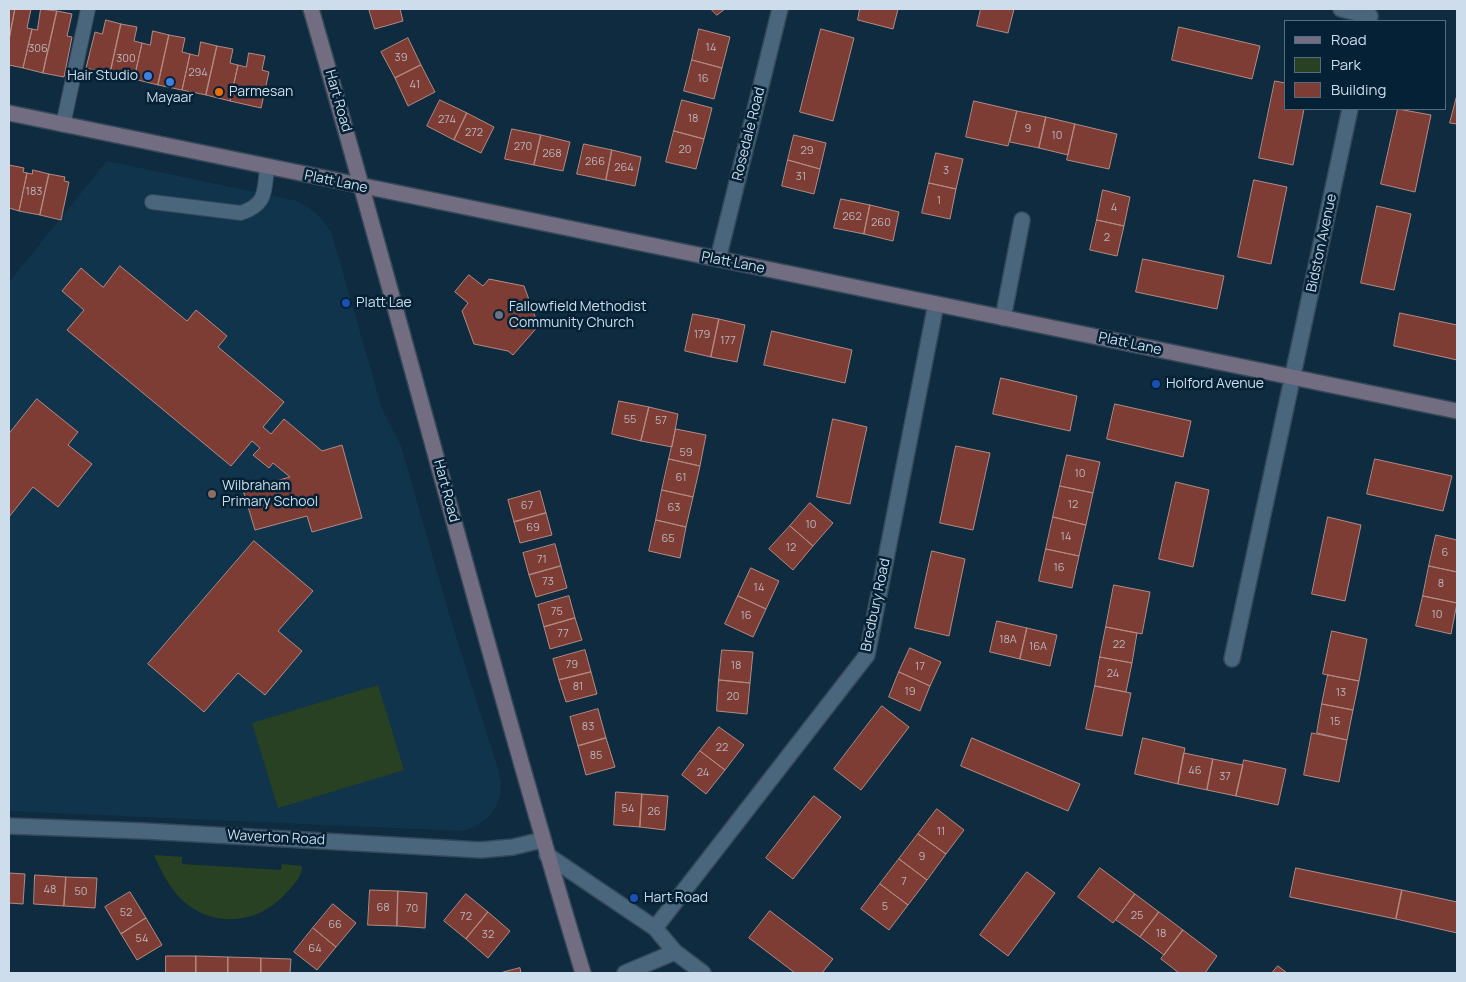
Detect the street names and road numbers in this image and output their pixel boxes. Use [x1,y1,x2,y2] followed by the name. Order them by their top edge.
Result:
[321,68,355,134] street label: Hart Road
[729,85,769,183] street label: Rosedale Road
[303,167,369,197] street label: Platt Lane
[1303,192,1341,294] street label: Bidston Avenue
[700,249,766,277] street label: Platt Lane
[1097,329,1163,359] street label: Platt Lane
[430,458,462,524] street label: Hart Road
[858,557,894,653] street label: Bredbury Road
[227,827,325,849] street label: Waverton Road

